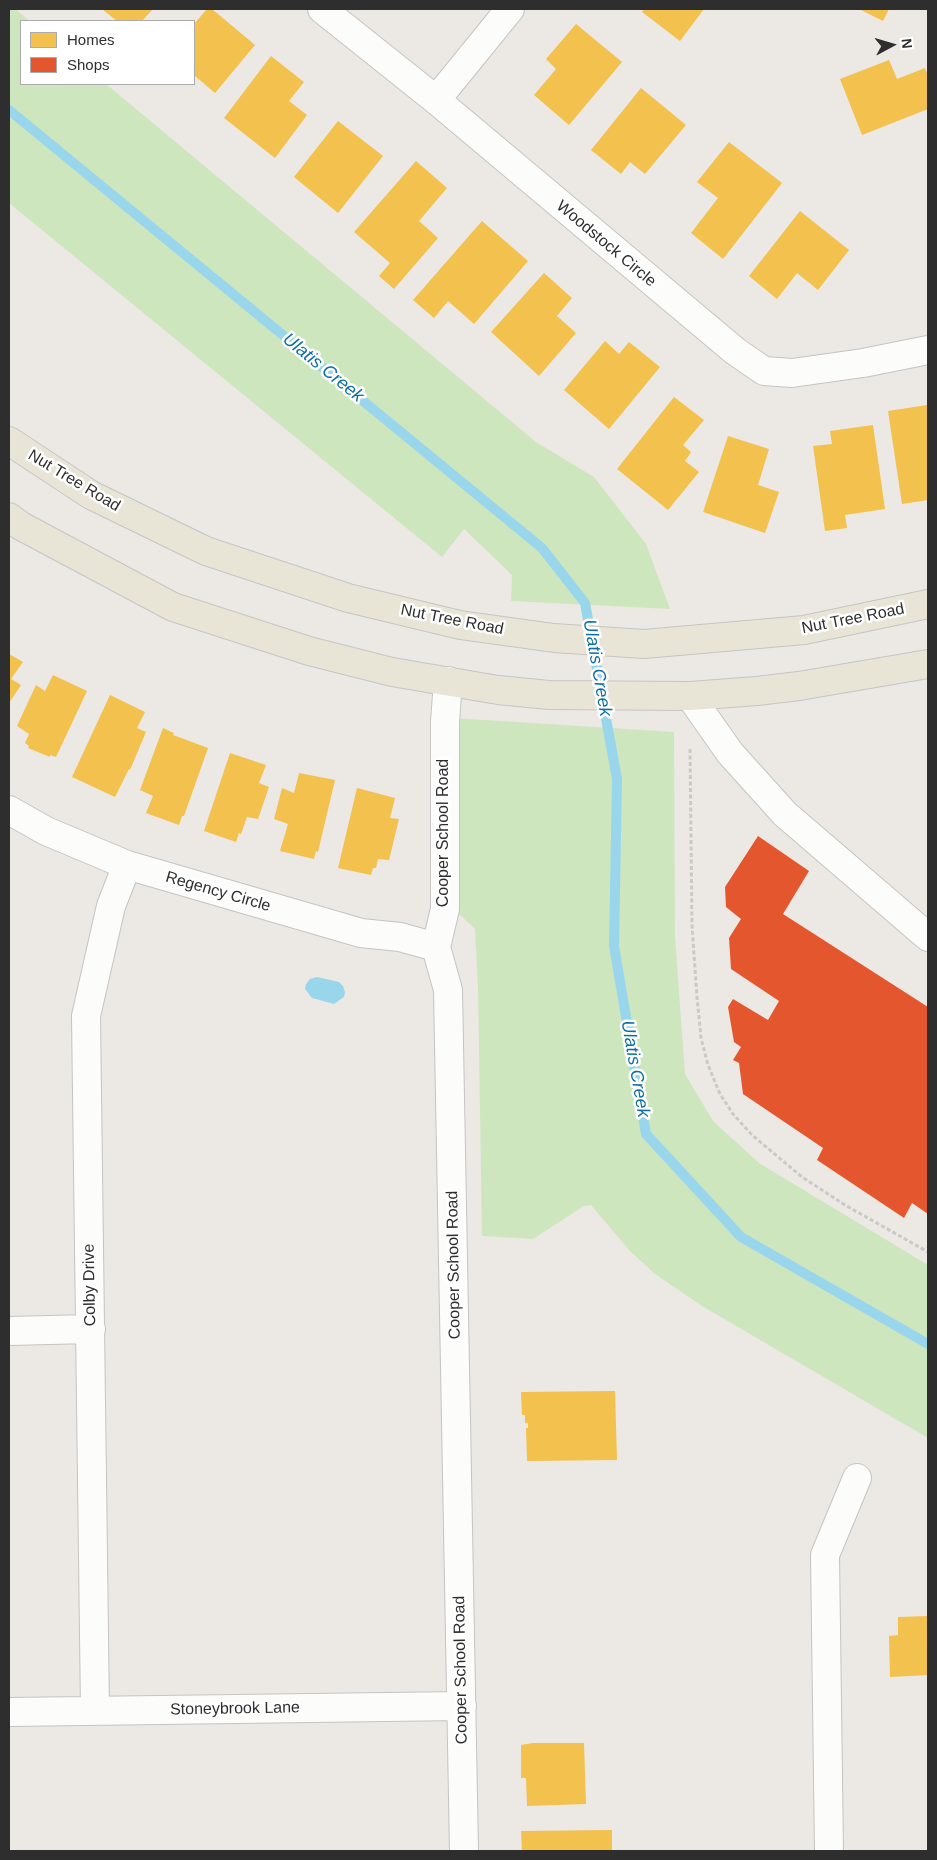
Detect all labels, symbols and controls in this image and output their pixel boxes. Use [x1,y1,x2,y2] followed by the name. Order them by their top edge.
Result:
[20,20,195,85] legend
[867,20,917,70] north arrow
[67,31,115,48] text: Homes
[898,38,915,49] text: N
[67,56,110,73] text: Shops
[552,197,660,291] street label: Woodstock Circle
[278,329,368,407] water label: Ulatis Creek
[24,446,124,516] street label: Nut Tree Road
[800,600,906,638] street label: Nut Tree Road
[399,601,505,639] street label: Nut Tree Road
[578,618,616,718] water label: Ulatis Creek
[434,759,454,907] street label: Cooper School Road
[163,868,273,916] street label: Regency Circle
[616,1019,654,1119] water label: Ulatis Creek
[443,1191,465,1339] street label: Cooper School Road
[80,1243,100,1327] street label: Colby Drive
[450,1596,472,1744] street label: Cooper School Road
[170,1698,300,1720] street label: Stoneybrook Lane

